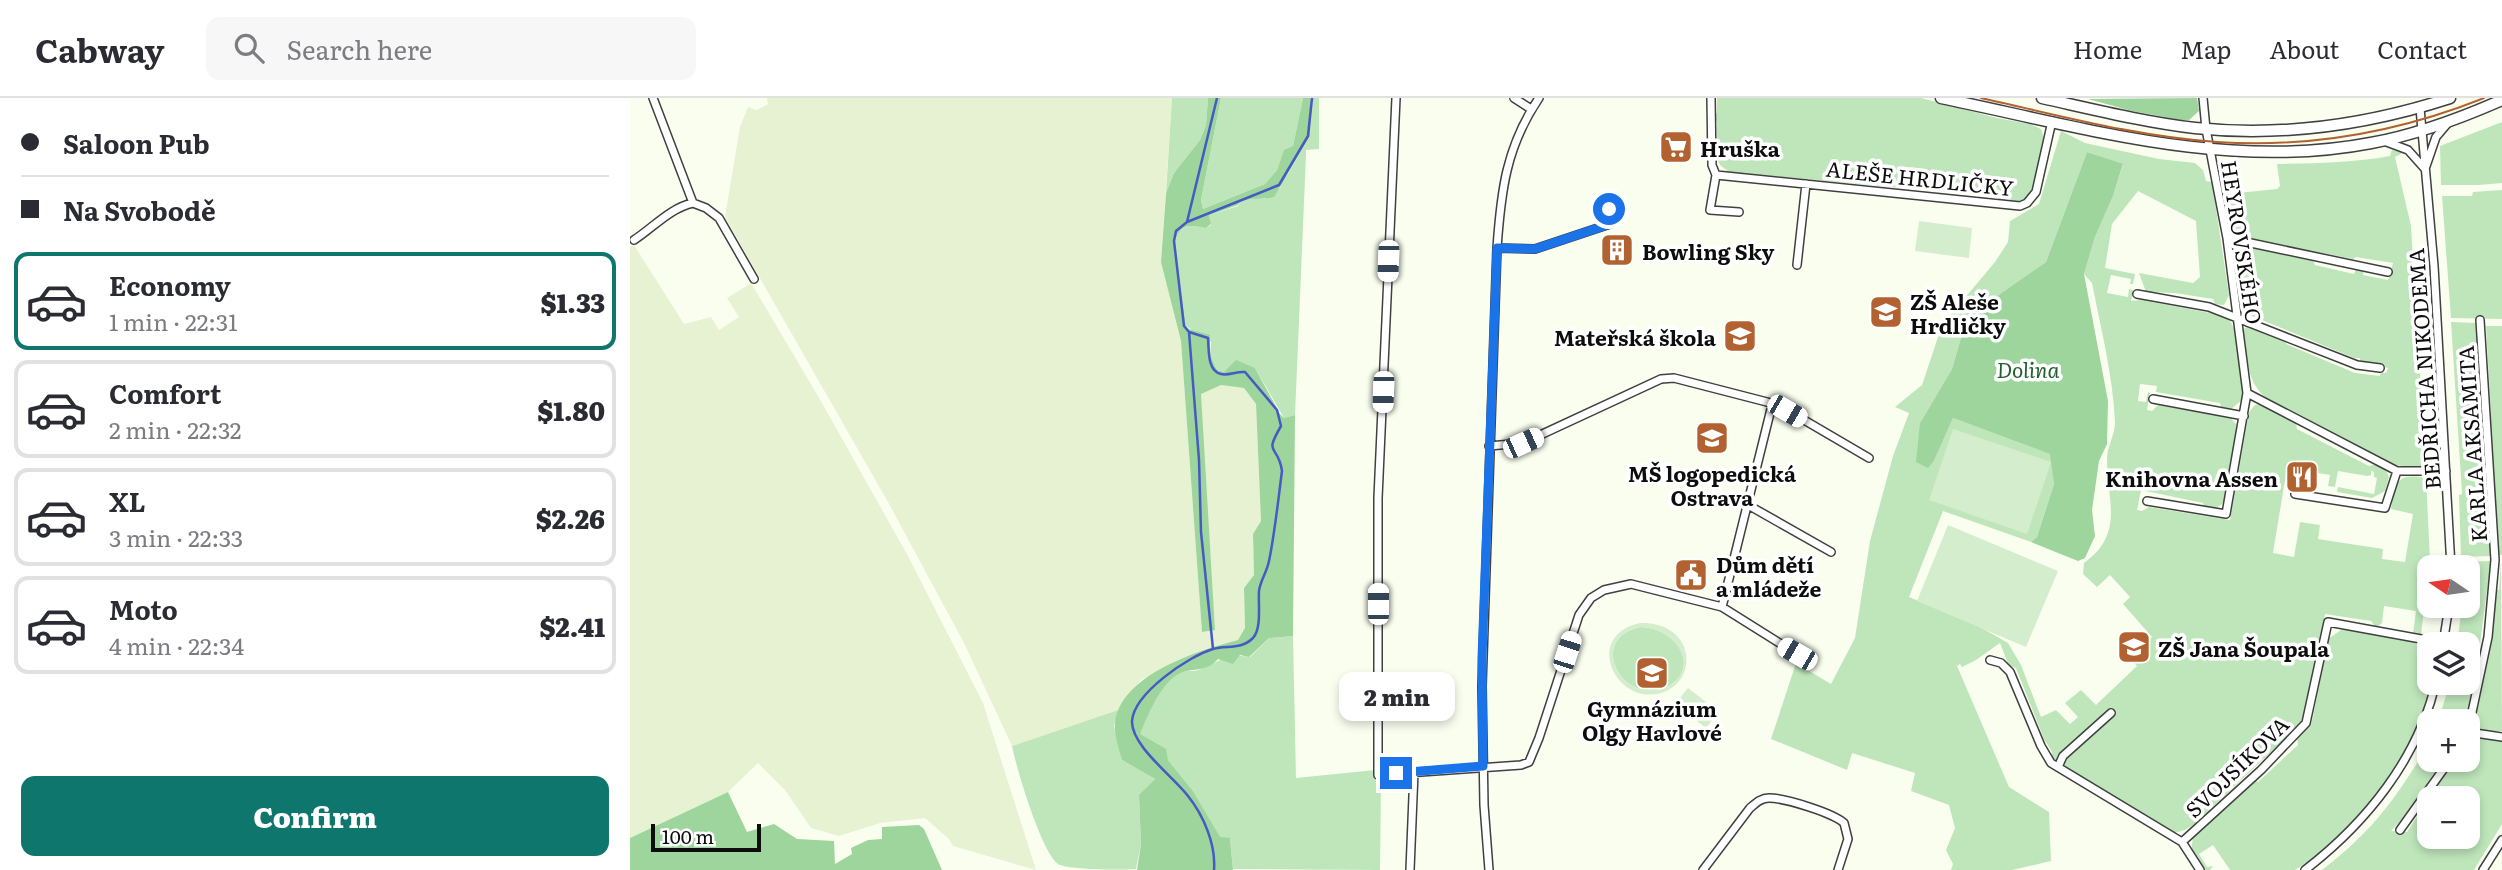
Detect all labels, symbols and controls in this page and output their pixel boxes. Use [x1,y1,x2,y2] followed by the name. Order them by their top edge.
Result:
[206,17,696,80] search box
[35,24,164,73] text: Cabway
[230,29,268,67] icon: search
[286,29,432,68] text: Search here
[2073,31,2142,66] text: Home
[2180,31,2231,66] text: Map
[2269,31,2339,66] text: About
[2377,31,2467,66] text: Contact
[63,123,210,162] text: Saloon Pub
[1657,128,1695,166] supermarket icon: Hruška
[1700,132,1781,163] place label: Hruška
[1825,152,2015,202] street label: ALEŠE HRDLIČKY
[2215,158,2271,326] street label: HEYROVSKÉHO
[63,190,216,229] text: Na Svobodě
[1593,193,1625,225] route start
[1598,231,1636,269] building icon: Bowling Sky
[1642,235,1775,266] place label: Bowling Sky
[1377,240,1400,282] car
[2399,247,2447,491] street label: BEDŘICHA NIKODEMA
[109,265,231,304] text: Economy
[25,270,88,333] icon: car
[541,282,605,321] text: $1.33
[1910,285,2006,340] place label: ZŠ Aleše Hrdličky
[1867,293,1905,331] school or university icon: ZŠ Aleše Hrdličky
[109,304,238,338] text: 1 min · 22:31
[1721,317,1759,355] school or university icon: Mateřská škola
[1554,321,1717,352] place label: Mateřská škola
[2449,344,2493,543] street label: KARLA AKSAMITA
[1996,353,2060,384] park label: Dolina
[1372,371,1395,413] car
[109,373,221,412] text: Comfort
[25,378,88,441] icon: car
[537,390,605,429] text: $1.80
[1764,391,1811,431] car
[109,412,242,446] text: 2 min · 22:32
[1693,419,1731,457] school or university icon: MŠ logopedická Ostrava
[1500,425,1547,461] car
[1628,457,1797,512] place label: MŠ logopedická Ostrava
[2283,458,2321,496] restaurant icon: Knihovna Assen
[2105,462,2278,493] place label: Knihovna Assen
[109,481,146,520] text: XL
[25,486,88,549] icon: car
[536,498,605,537] text: $2.26
[109,520,243,554] text: 3 min · 22:33
[1716,548,1821,603] place label: Dům dětí a mládeže
[2417,555,2480,618] north arrow
[2417,555,2480,849] map controls
[1672,556,1710,594] public building icon: Dům dětí a mládeže
[1368,583,1389,625] car
[109,589,178,628] text: Moto
[25,594,88,657] icon: car
[539,606,605,645] text: $2.41
[109,628,244,662] text: 4 min · 22:34
[2115,628,2153,666] school or university icon: ZŠ Jana Šoupala
[1551,629,1584,675] car
[2158,632,2330,663] place label: ZŠ Jana Šoupala
[2417,632,2480,695] button: layers
[1774,634,1821,674] car
[1633,654,1671,692] school or university icon: Gymnázium Olgy Havlové
[1338,672,1454,720] callout: 2 min
[1364,679,1430,713] text: 2 min
[1582,692,1722,747] place label: Gymnázium Olgy Havlové
[2177,708,2295,824] street label: SVOJSÍKOVA
[2417,709,2480,772] button: +
[1380,757,1412,789] route end
[21,776,609,856] button: Confirm
[2417,786,2480,849] button: −
[651,821,761,853] scale bar
[662,822,714,850] text: 100 m

